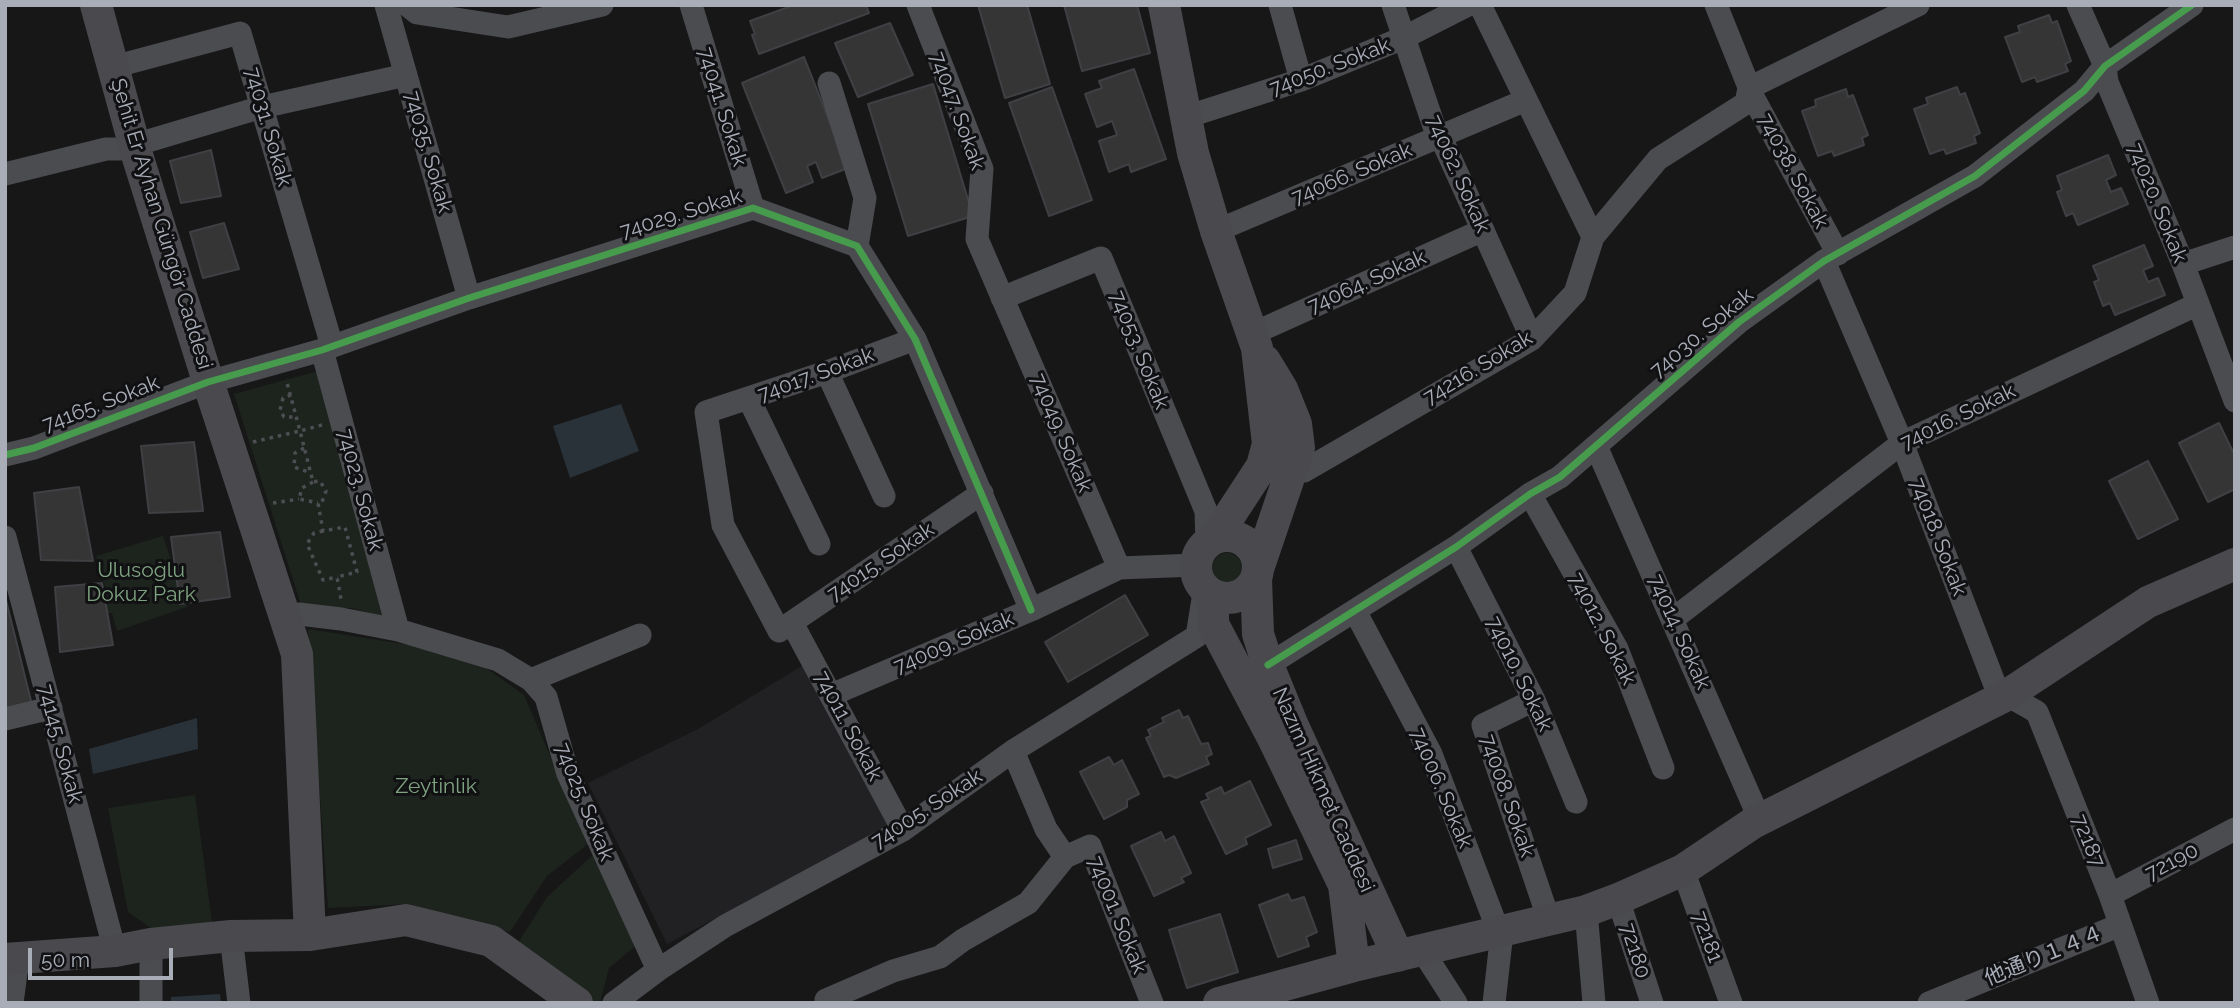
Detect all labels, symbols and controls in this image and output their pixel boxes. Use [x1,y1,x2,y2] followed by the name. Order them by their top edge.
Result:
[1266,32,1394,102] street label: 74050. Sokak
[692,44,752,170] street label: 74041. Sokak
[924,48,990,174] street label: 74047. Sokak
[239,64,297,190] street label: 74031. Sokak
[105,76,217,372] street label: Şehit Er Ayhan Güngör Caddesi
[399,88,457,216] street label: 74035. Sokak
[1752,109,1834,233] street label: 74038. Sokak
[1421,111,1495,237] street label: 74062. Sokak
[1288,137,1416,211] street label: 74066. Sokak
[2122,140,2192,266] street label: 74020. Sokak
[617,184,745,244] street label: 74029. Sokak
[1304,245,1430,319] street label: 74064. Sokak
[1645,283,1759,383] street label: 74030. Sokak
[1104,287,1174,413] street label: 74053. Sokak
[1419,326,1537,410] street label: 74216. Sokak
[755,342,877,408] street label: 74017. Sokak
[39,370,163,438] street label: 74165. Sokak
[1025,370,1097,496] street label: 74049. Sokak
[1897,378,2019,456] street label: 74016. Sokak
[332,426,388,554] street label: 74023. Sokak
[1904,475,1972,599] street label: 74018. Sokak
[823,517,939,607] street label: 74015. Sokak
[86,558,196,608] park label: Ulusoğlu Dokuz Park
[1563,569,1641,689] street label: 74012. Sokak
[1642,571,1716,693] street label: 74014. Sokak
[890,606,1018,680] street label: 74009. Sokak
[1480,613,1558,735] street label: 74010. Sokak
[809,667,887,785] street label: 74011. Sokak
[32,682,88,806] street label: 74145. Sokak
[1266,684,1380,896] street label: Nazım Hikmet Caddesi
[1404,724,1478,852] street label: 74006. Sokak
[1474,731,1540,861] street label: 74008. Sokak
[549,739,619,865] street label: 74025. Sokak
[867,764,987,854] street label: 74005. Sokak
[395,774,477,800] park label: Zeytinlik
[2066,811,2110,871] street label: 72187
[2141,838,2203,886] street label: 72190
[1082,853,1152,977] street label: 74001. Sokak
[1686,908,1728,966] street label: 72181
[1614,920,1656,982] street label: 72180
[1981,921,2107,991] street label: 他通り１４４
[32,934,177,978] scale bar
[41,947,90,972] text: 50 m

